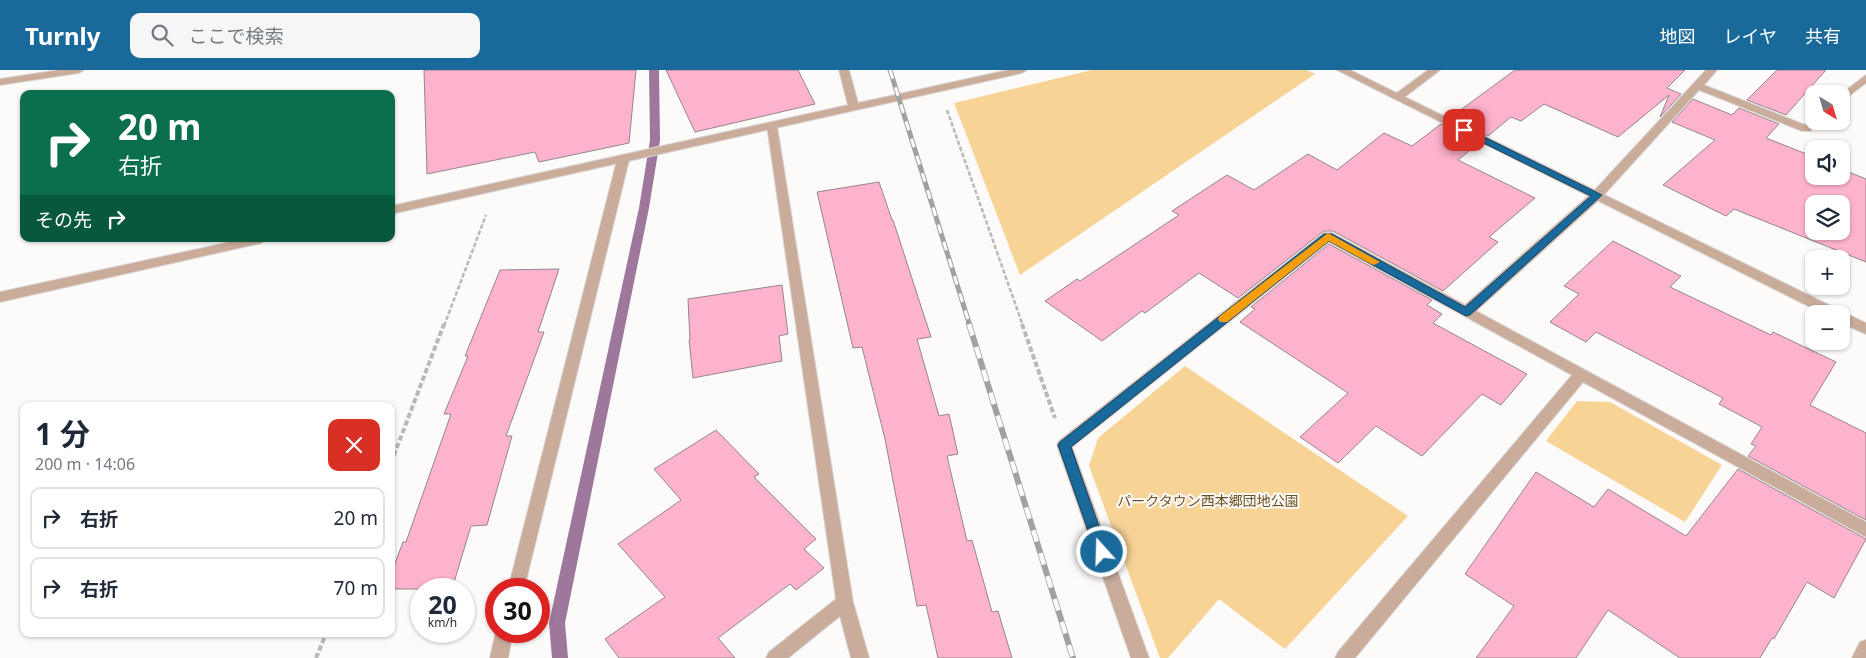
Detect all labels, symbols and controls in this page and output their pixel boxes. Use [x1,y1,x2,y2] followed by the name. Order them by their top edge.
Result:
[130,13,480,58] search box
[25,19,100,52] text: Turnly
[148,21,176,49] icon: search
[188,23,283,49] text: ここで検索
[1660,24,1696,48] text: 地図
[1724,24,1777,48] text: レイヤ
[1805,24,1841,48] text: 共有
[1805,85,1850,130] north arrow
[1805,85,1850,350] map controls
[118,103,201,150] text: 20 m
[1443,109,1485,151] pin
[35,110,100,175] icon: right
[1450,116,1478,144] icon: arrive
[1805,140,1850,185] button: sound
[118,150,162,180] text: 右折
[1805,195,1850,240] button: layers
[102,205,130,233] icon: right
[35,207,92,233] text: その先
[1805,250,1850,295] button: +
[1805,305,1850,350] button: −
[35,413,90,454] text: 1 分
[328,419,380,471] button: close
[35,453,135,475] text: 200 m · 14:06
[1117,491,1299,510] park label: パークタウン西本郷団地公園
[37,504,65,532] icon: right
[334,505,378,531] text: 20 m
[80,506,118,532] text: 右折
[1075,525,1127,577] position arrow
[37,574,65,602] icon: right
[334,575,378,601] text: 70 m
[80,576,118,602] text: 右折
[485,578,550,643] speed limit sign: 30
[428,587,457,621] text: 20
[428,614,457,631] text: km/h

